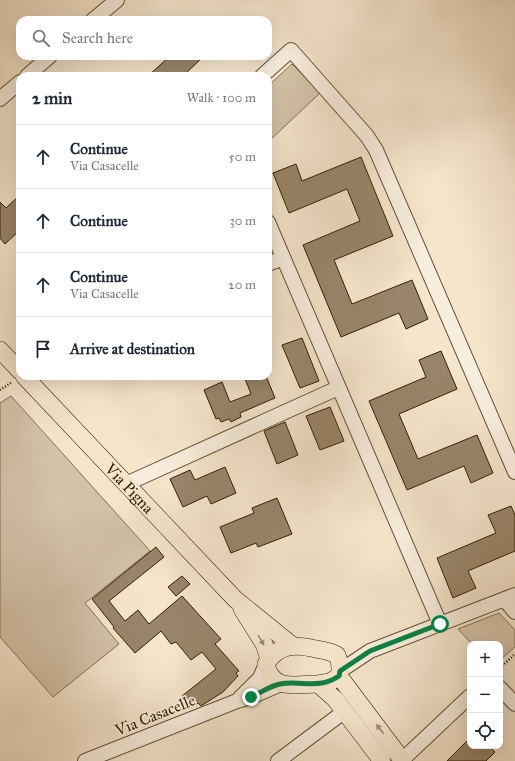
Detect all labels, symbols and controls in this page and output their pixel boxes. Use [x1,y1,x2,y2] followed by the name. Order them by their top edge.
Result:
[16,16,272,60] search box
[30,27,52,49] icon: search
[62,29,133,47] text: Search here
[32,88,72,109] text: 2 min
[187,90,256,106] text: Walk · 100 m
[70,140,128,158] text: Continue
[32,146,54,168] icon: ahead
[229,149,256,165] text: 50 m
[70,158,139,174] text: Via Casacelle
[32,210,54,232] icon: ahead
[70,212,128,230] text: Continue
[230,213,256,229] text: 30 m
[70,268,128,286] text: Continue
[32,274,54,296] icon: ahead
[228,277,256,293] text: 20 m
[70,286,139,302] text: Via Casacelle
[32,338,54,360] icon: arrive
[70,340,195,358] text: Arrive at destination
[101,458,158,517] street label: Via Pigna
[431,615,449,633] route start
[258,634,264,646] one-way arrow
[467,641,503,749] map controls
[467,641,503,677] button: +
[467,677,503,713] button: −
[242,688,260,706] route end
[111,690,198,740] street label: Via Casacelle
[467,713,503,749] button: locate
[376,724,384,735] one-way arrow

